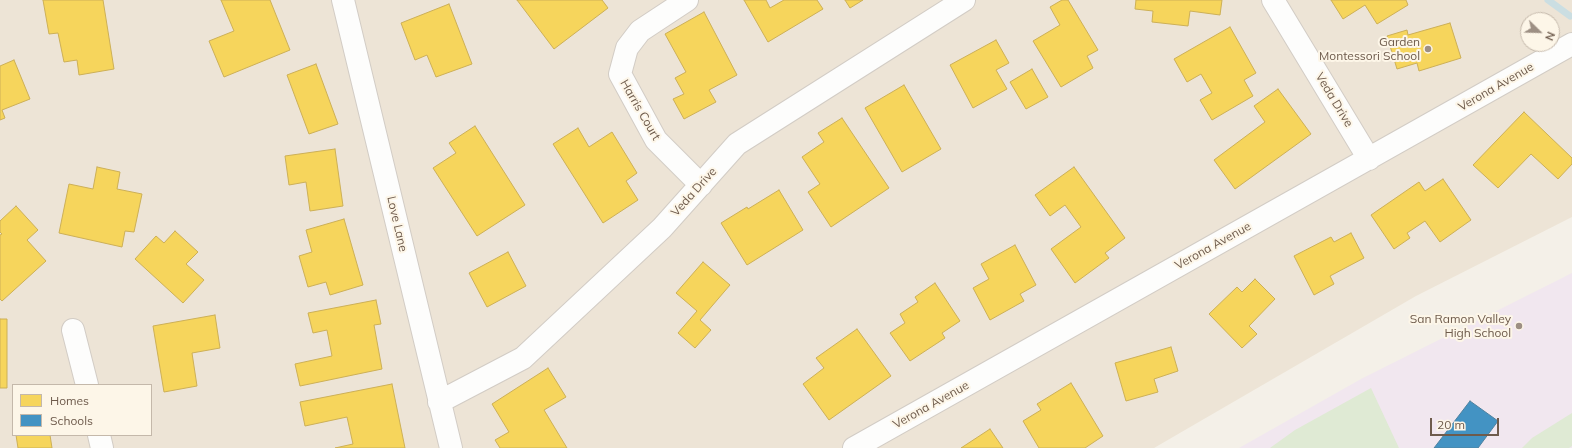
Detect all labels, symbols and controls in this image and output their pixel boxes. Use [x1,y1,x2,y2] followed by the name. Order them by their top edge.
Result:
[1520,12,1560,52] north arrow
[1542,30,1558,43] text: N
[1319,35,1420,63] place label: Garden Montessori School
[1423,44,1433,54] marker: Garden Montessori School
[1456,60,1536,114] street label: Verona Avenue
[1312,70,1356,130] street label: Veda Drive
[617,77,663,143] street label: Harris Court
[668,165,720,219] street label: Veda Drive
[384,195,410,253] street label: Love Lane
[1173,219,1253,273] street label: Verona Avenue
[1410,312,1511,340] place label: San Ramon Valley High School
[1514,321,1524,331] marker: San Ramon Valley High School
[891,378,971,432] street label: Verona Avenue
[12,384,152,436] legend
[50,393,89,408] text: Homes
[1432,410,1501,436] scale bar
[50,413,93,428] text: Schools
[1437,417,1465,432] text: 20 m

